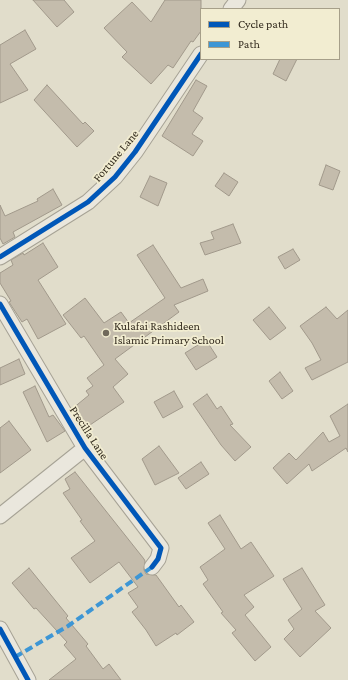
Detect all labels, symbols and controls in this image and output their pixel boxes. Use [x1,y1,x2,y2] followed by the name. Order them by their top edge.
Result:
[200,8,340,60] legend
[238,17,288,31] text: Cycle path
[238,37,260,51] text: Path
[90,127,142,185] street label: Fortune Lane
[114,319,224,347] place label: Kulafai Rashideen Islamic Primary School
[101,328,111,338] marker: Kulafai Rashideen Islamic Primary School
[66,404,112,462] street label: Precilla Lane

